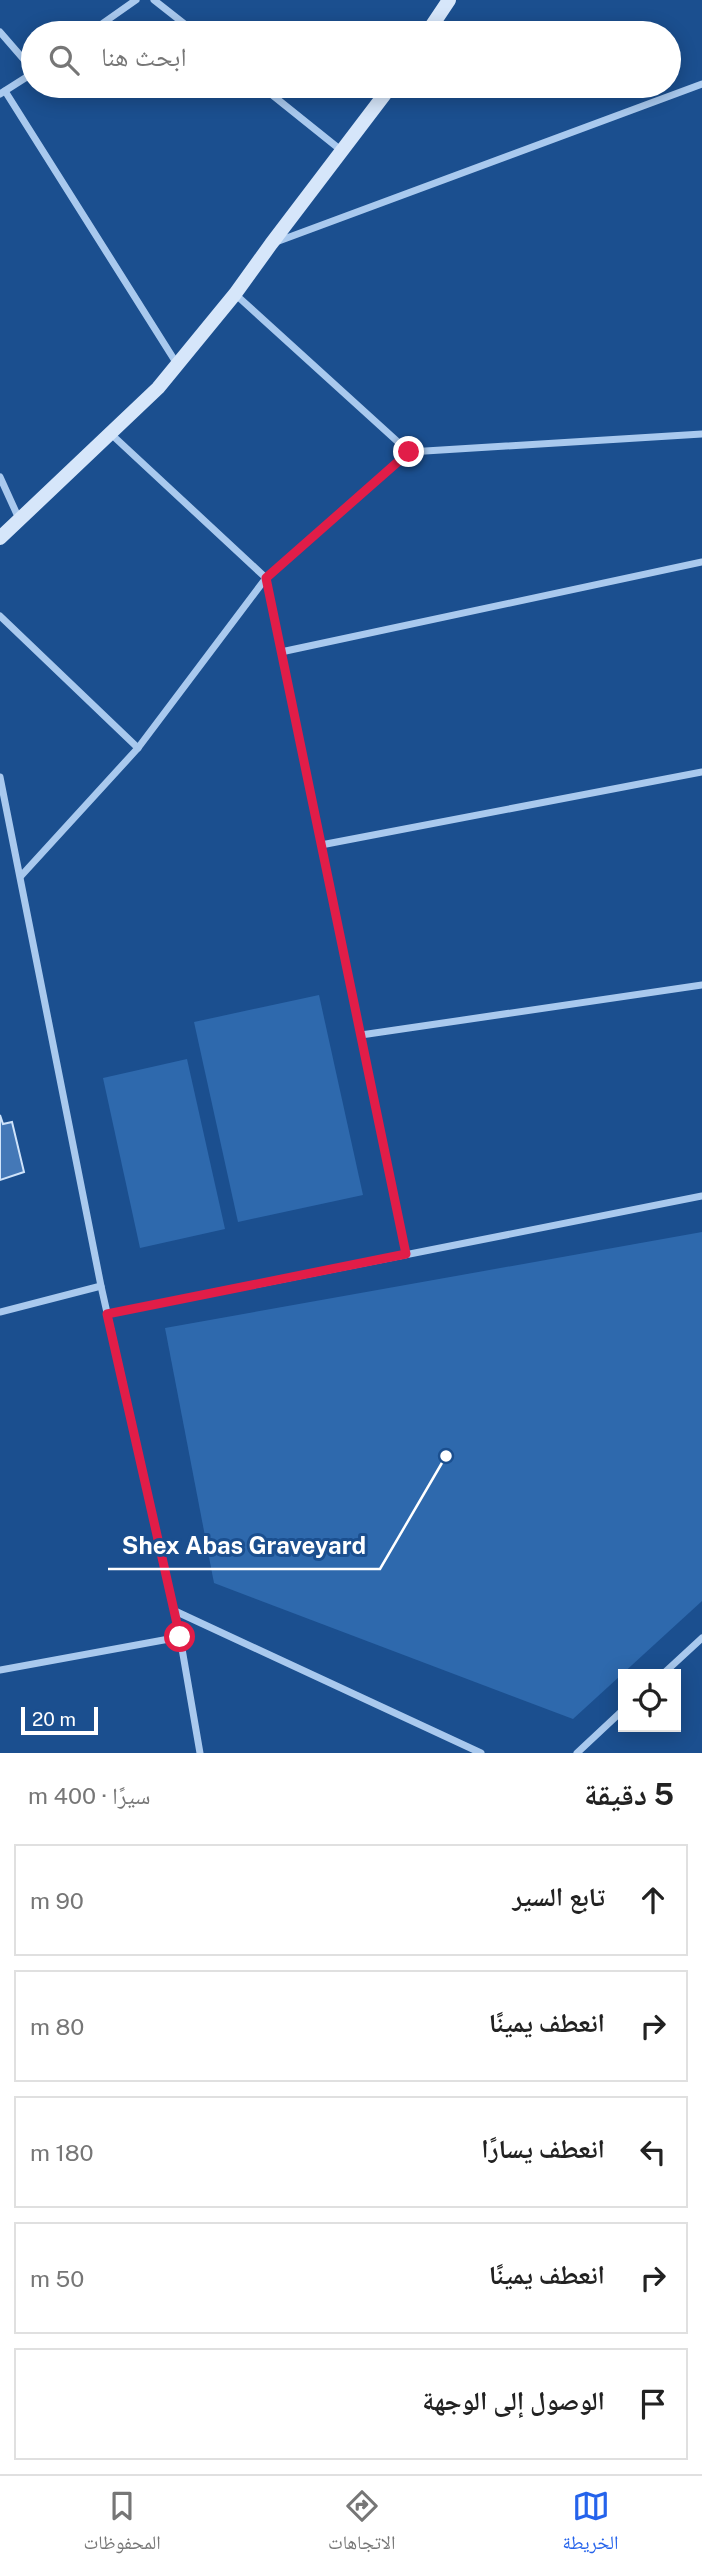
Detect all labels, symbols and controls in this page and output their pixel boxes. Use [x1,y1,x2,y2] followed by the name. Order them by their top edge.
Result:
[21,21,681,98] search box
[45,41,83,79] icon: search
[101,41,187,72] text: ابحث هنا
[393,436,424,467] route end
[108,1524,380,1569] callout: Shex Abas Graveyard
[122,1531,366,1559] text: Shex Abas Graveyard
[164,1621,195,1652] route start
[618,1669,681,1732] map controls
[618,1669,681,1732] button: locate
[21,1704,98,1736] scale bar
[32,1708,76,1730] text: 20 m
[584,1776,674,1812] text: 5 دقيقة
[28,1782,150,1809] text: سيرًا · 400 m
[512,1881,605,1912] text: تابع السير
[634,1881,672,1919] icon: ahead
[30,1887,84,1914] text: 90 m
[489,2007,605,2038] text: انعطف يمينًا
[634,2007,672,2045] icon: right
[30,2013,84,2040] text: 80 m
[481,2133,605,2164] text: انعطف يسارًا
[634,2133,672,2171] icon: left
[30,2139,94,2166] text: 180 m
[489,2259,605,2290] text: انعطف يمينًا
[634,2259,672,2297] icon: right
[30,2265,84,2292] text: 50 m
[422,2385,605,2416] text: الوصول إلى الوجهة
[634,2385,672,2423] icon: arrive
[84,2487,161,2561] tab: المحفوظات
[328,2487,395,2561] tab: الاتجاهات
[563,2487,618,2561] tab: الخريطة

